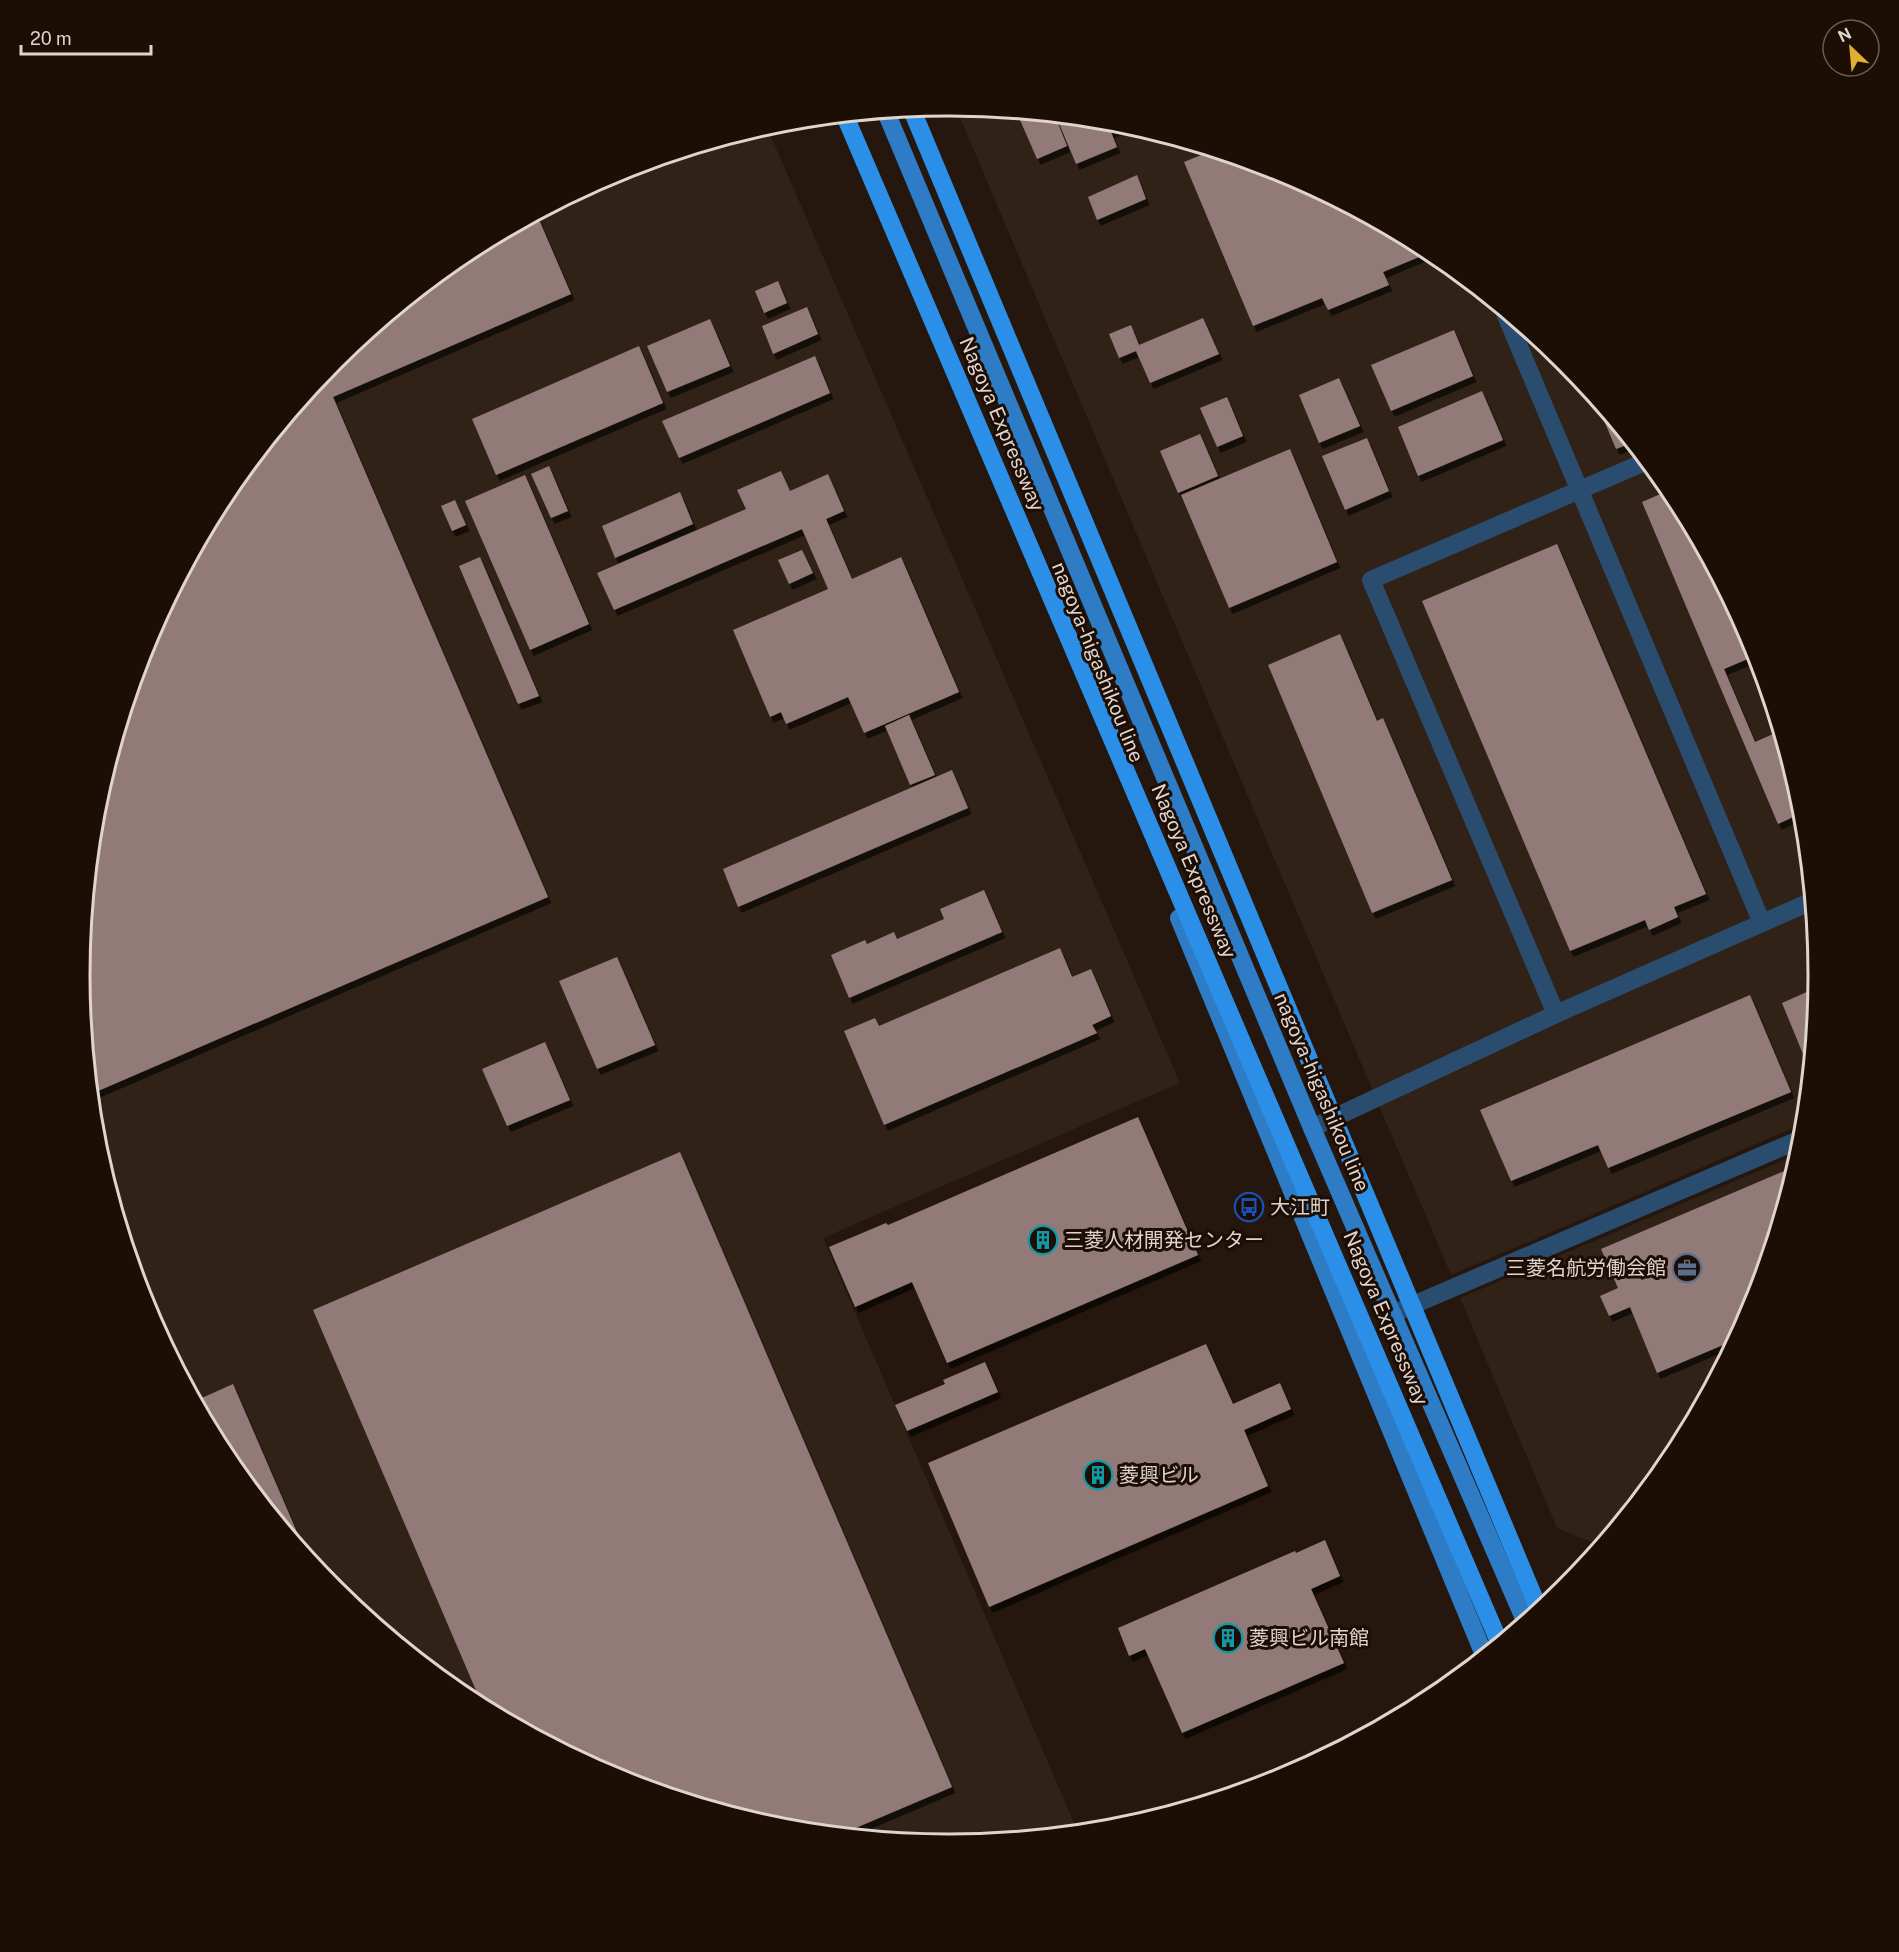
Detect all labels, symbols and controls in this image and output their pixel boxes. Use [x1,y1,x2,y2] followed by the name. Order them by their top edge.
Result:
[21,18,152,56] scale bar
[1821,18,1881,78] north arrow
[1835,24,1854,46] text: N
[30,28,72,49] text: 20 m
[954,333,1050,515] street label: Nagoya Expressway
[1047,558,1149,766] street label: nagoya-higashikou line
[1146,780,1242,962] street label: Nagoya Expressway
[1269,989,1375,1195] street label: nagoya-higashikou line
[1233,1191,1265,1223] bus stop icon: 大江町
[1270,1195,1330,1219] place label: 大江町
[1027,1224,1059,1256] building icon: 三菱人材開発センター
[1338,1227,1434,1409] street label: Nagoya Expressway
[1064,1228,1264,1252] place label: 三菱人材開発センター
[1671,1252,1703,1284] office icon: 三菱名航労働会館
[1506,1256,1666,1280] place label: 三菱名航労働会館
[1082,1459,1114,1491] building icon: 菱興ビル
[1119,1463,1199,1487] place label: 菱興ビル
[1212,1622,1244,1654] building icon: 菱興ビル南館
[1249,1626,1369,1650] place label: 菱興ビル南館

